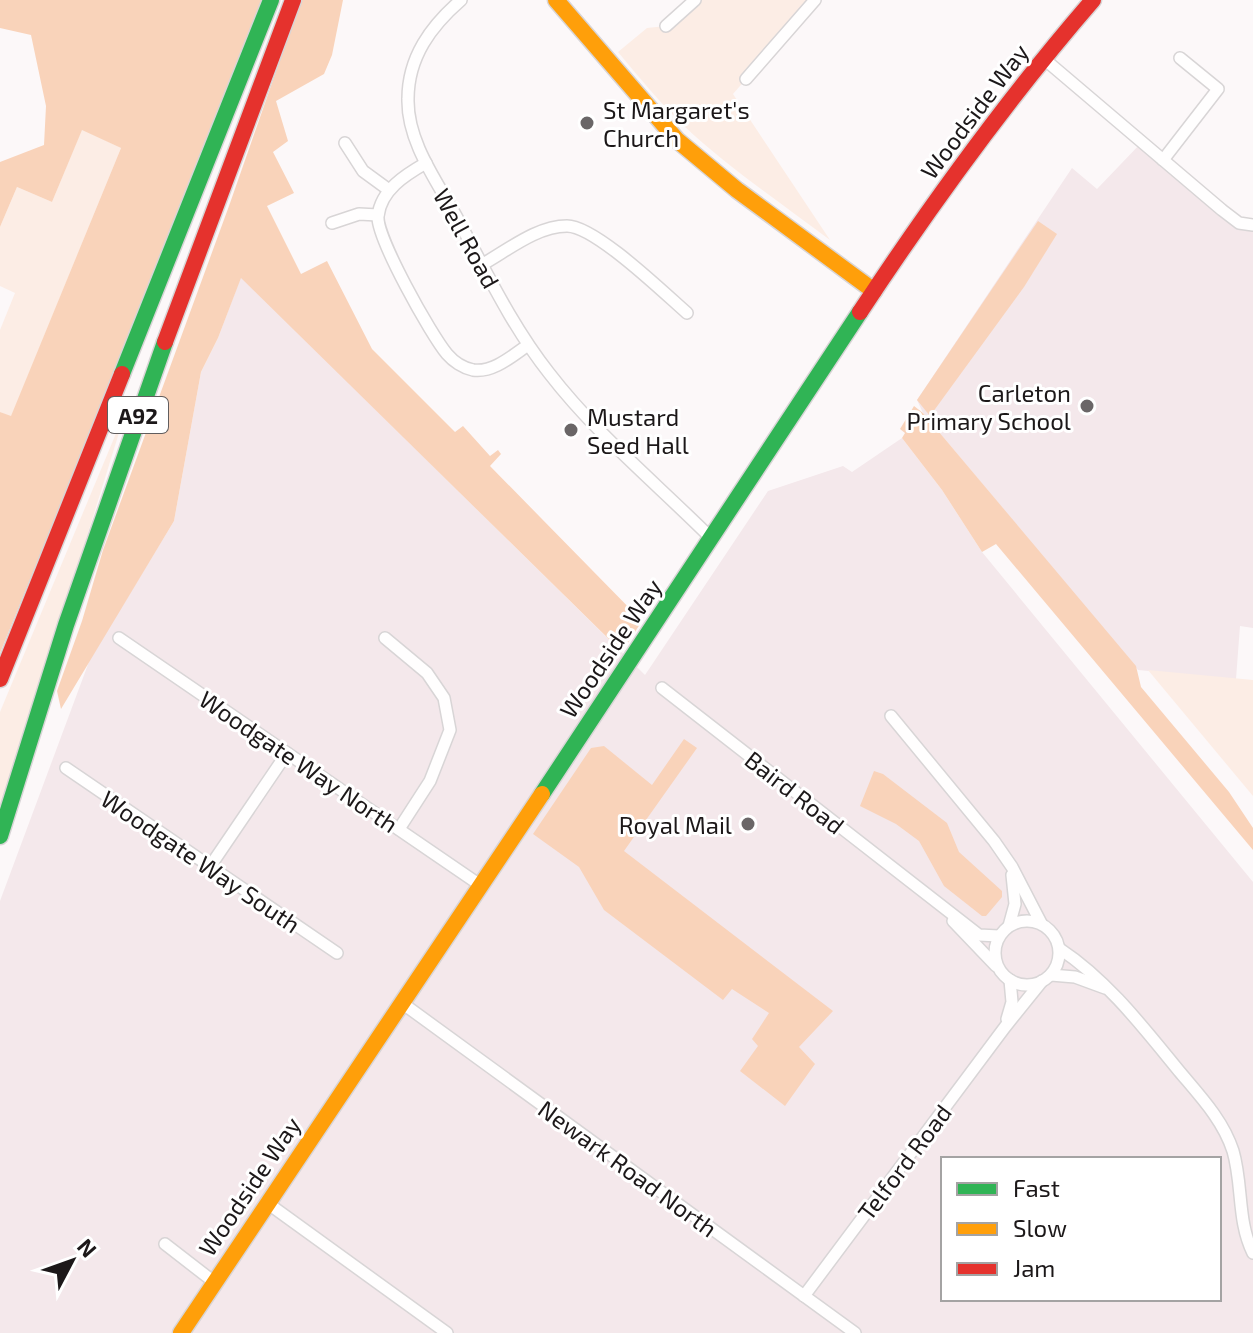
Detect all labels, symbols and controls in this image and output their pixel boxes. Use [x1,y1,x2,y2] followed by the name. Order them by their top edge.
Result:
[914,38,1034,184] street label: Woodside Way
[603,95,750,152] place label: St Margaret's Church
[578,114,596,132] marker: St Margaret's Church
[428,183,506,293] street label: Well Road
[906,378,1071,435] place label: Carleton Primary School
[108,397,168,433] road number: A92
[1078,397,1096,415] marker: Carleton Primary School
[587,402,689,459] place label: Mustard Seed Hall
[562,421,580,439] marker: Mustard Seed Hall
[553,573,667,723] street label: Woodside Way
[194,684,404,838] street label: Woodgate Way North
[740,744,850,840] street label: Baird Road
[96,784,306,938] street label: Woodgate Way South
[619,810,732,839] place label: Royal Mail
[739,815,757,833] marker: Royal Mail
[533,1094,723,1242] street label: Newark Road North
[851,1098,957,1226] street label: Telford Road
[192,1111,306,1261] street label: Woodside Way
[941,1157,1221,1301] legend
[1013,1173,1060,1202] text: Fast
[1013,1213,1067,1242] text: Slow
[32,1221,112,1301] north arrow
[73,1233,103,1262] text: N
[1013,1253,1055,1282] text: Jam

